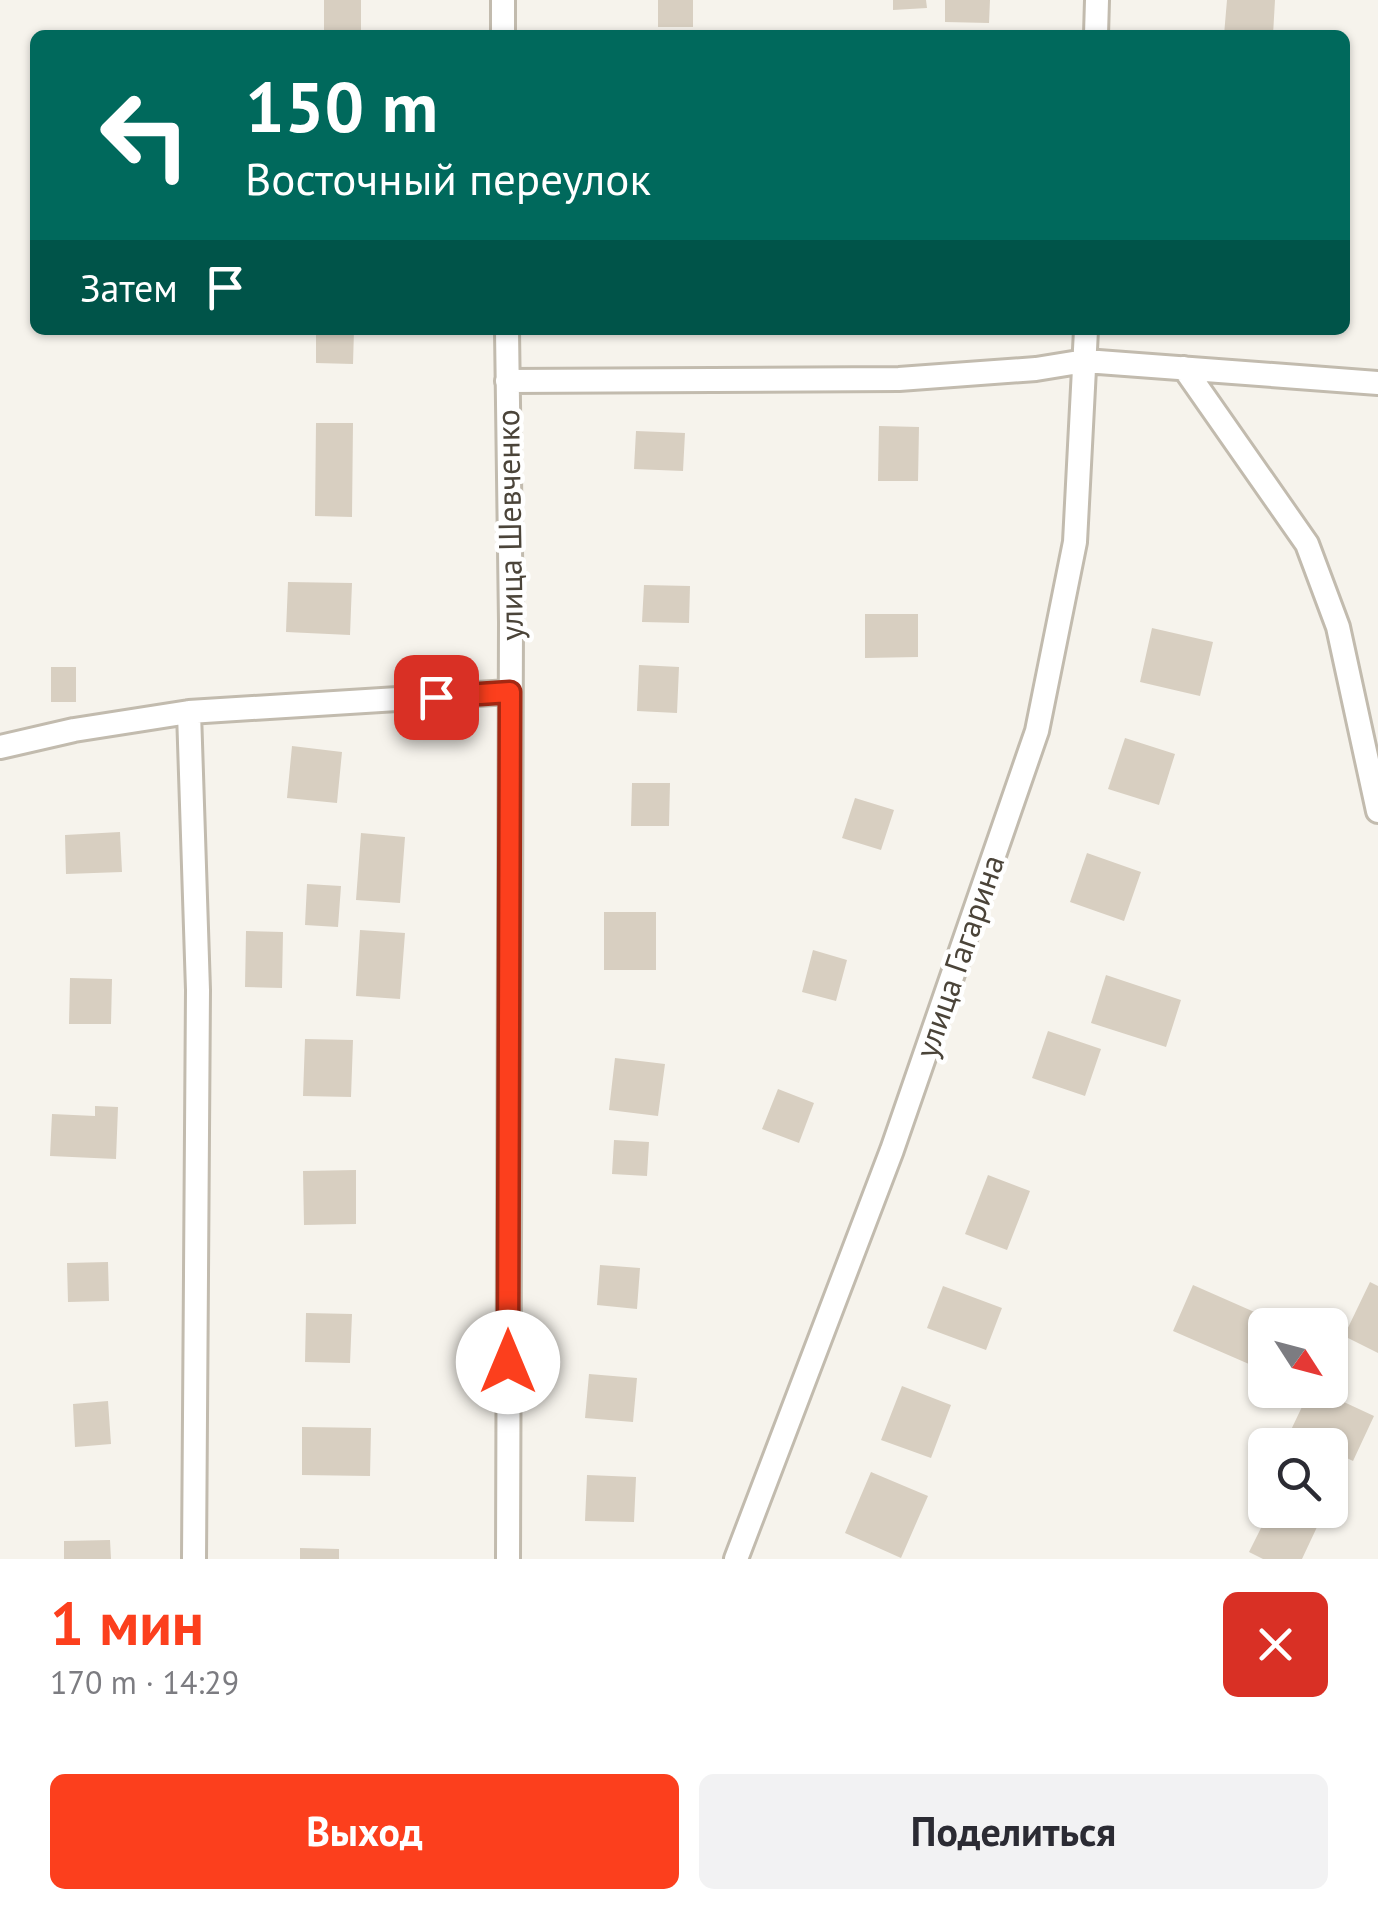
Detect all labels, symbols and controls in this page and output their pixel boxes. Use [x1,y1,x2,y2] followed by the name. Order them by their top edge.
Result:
[245,61,438,151] text: 150 m
[80,70,210,200] icon: left
[245,149,651,207] text: Восточный переулок
[198,260,253,315] icon: arrive
[80,263,178,312] text: Затем
[486,409,532,641] street label: улица Шевченко
[394,655,479,740] pin
[409,670,464,725] icon: arrive
[905,849,1013,1063] street label: улица Гагарина
[1248,1308,1348,1408] north arrow
[1248,1308,1348,1528] map controls
[456,1310,560,1414] position arrow
[1248,1428,1348,1528] button: search
[50,1584,204,1662] text: 1 мин
[1223,1592,1328,1697] button: close
[50,1661,239,1703] text: 170 m · 14:29
[50,1774,679,1889] button: Выход
[699,1774,1328,1889] button: Поделиться

